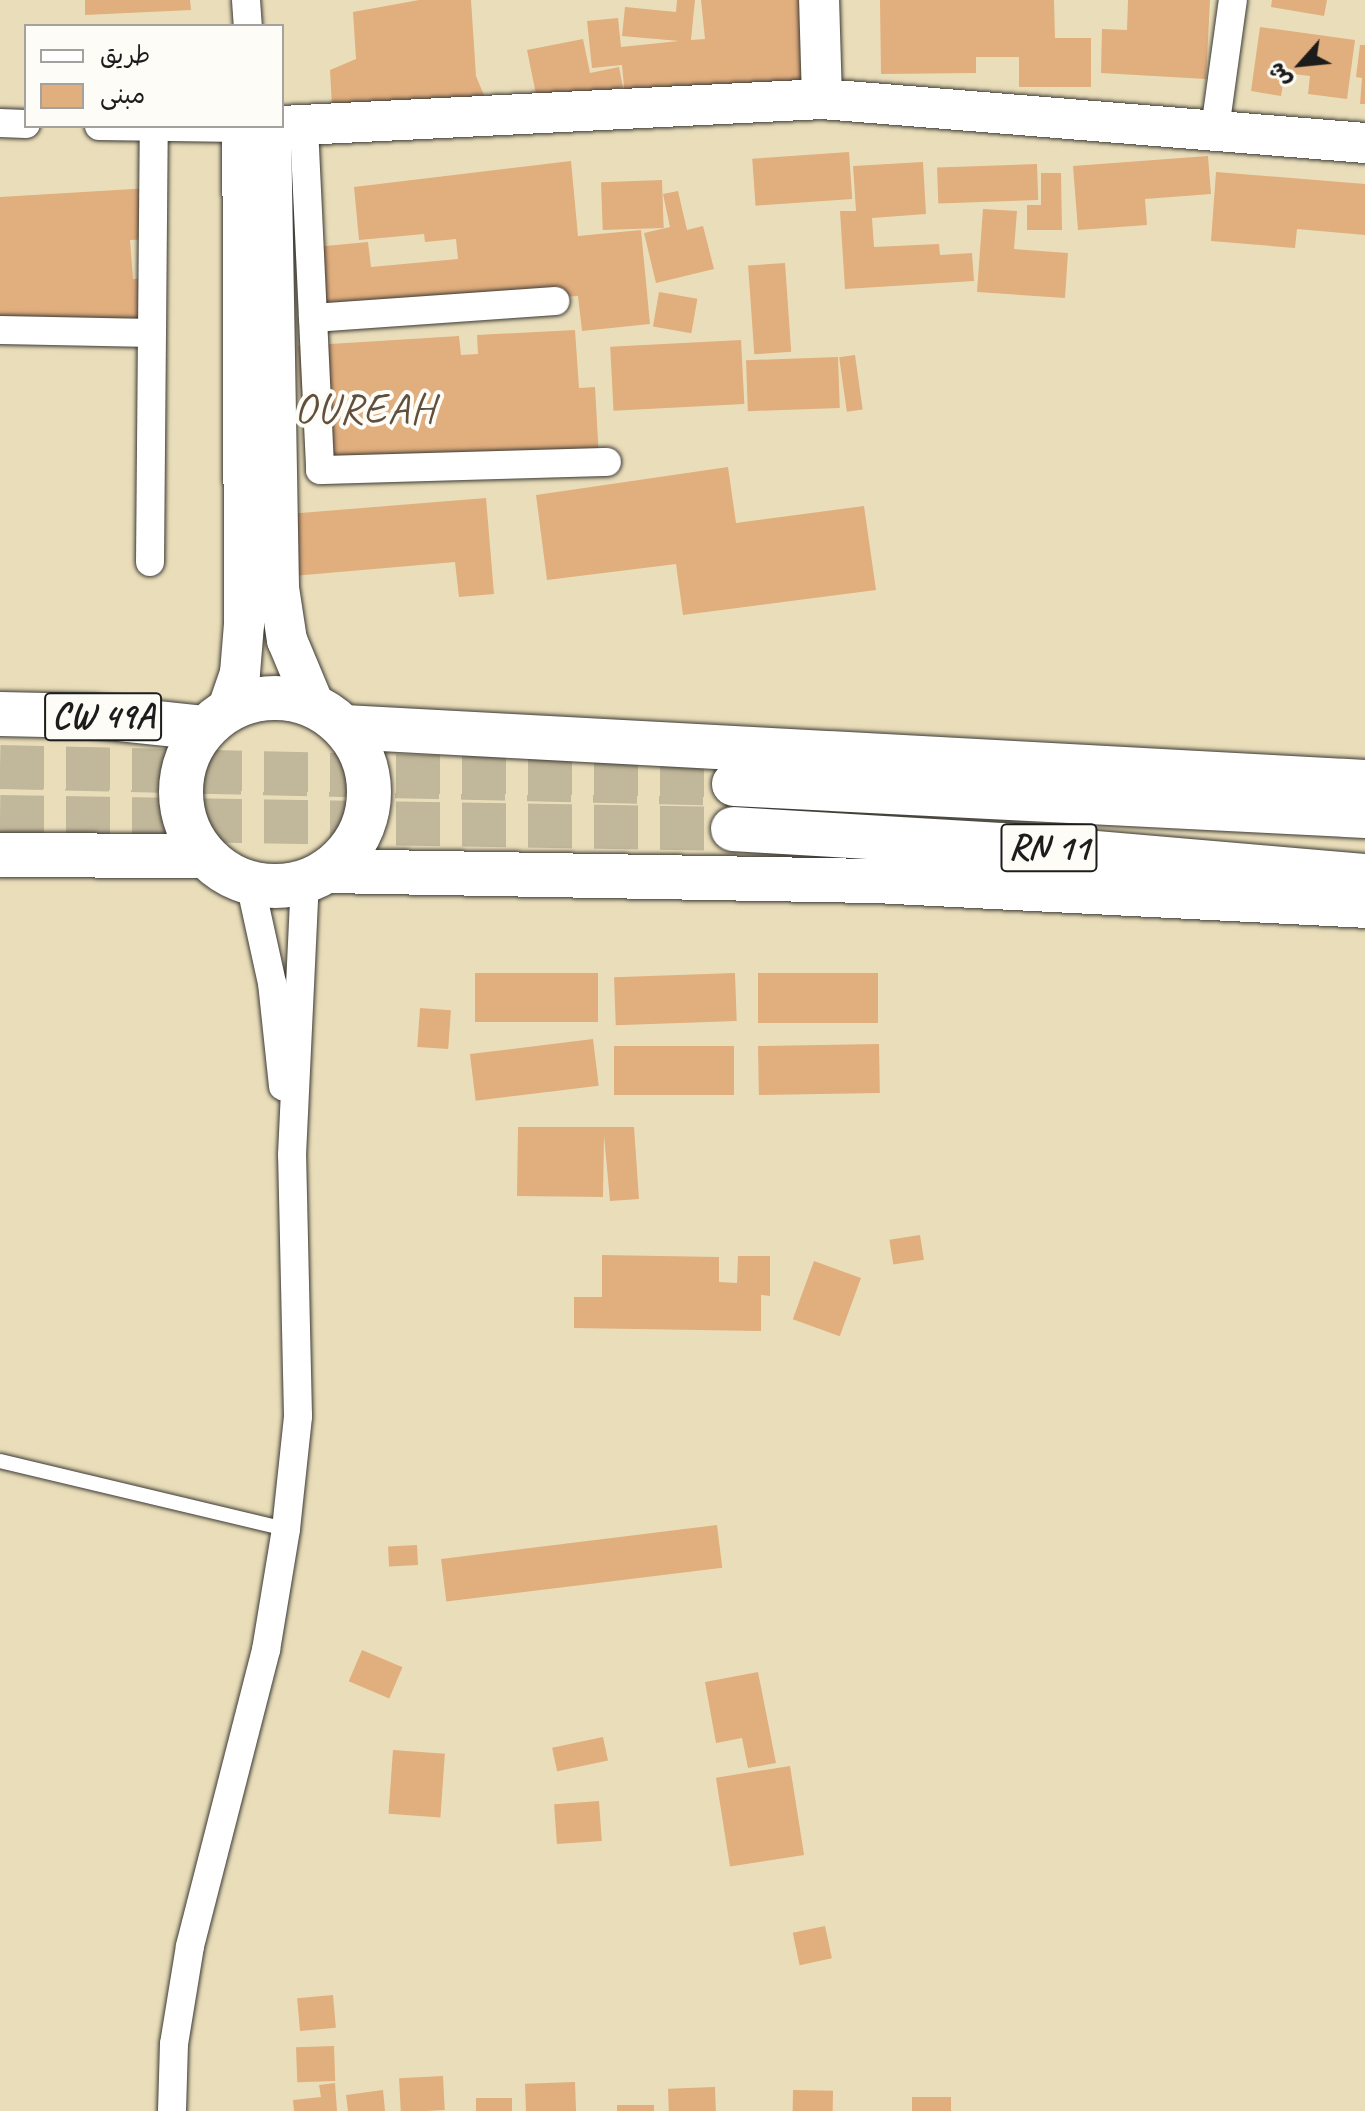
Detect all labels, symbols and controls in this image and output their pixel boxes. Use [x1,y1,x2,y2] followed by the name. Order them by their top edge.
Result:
[24,24,284,128] legend
[1261,24,1341,104] north arrow
[100,40,150,70] text: طريق
[1262,58,1298,92] text: ش
[100,80,145,110] text: مبنى
[294,384,436,434] district label: OUREAH
[43,685,163,749] road number: CW 49A
[999,816,1099,880] road number: RN 11

